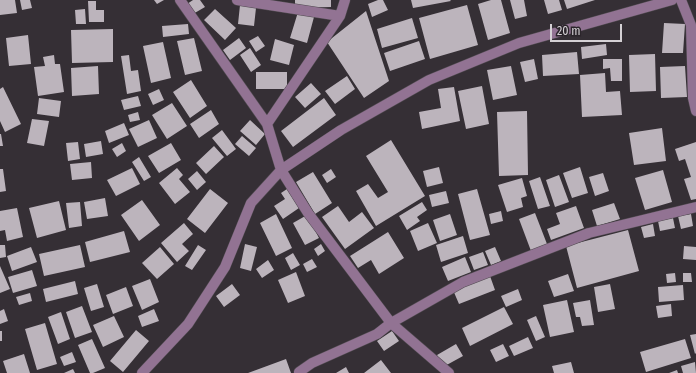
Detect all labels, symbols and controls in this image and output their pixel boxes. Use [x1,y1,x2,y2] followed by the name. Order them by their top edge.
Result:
[552,16,624,42] scale bar
[557,24,581,38] text: 20 m

